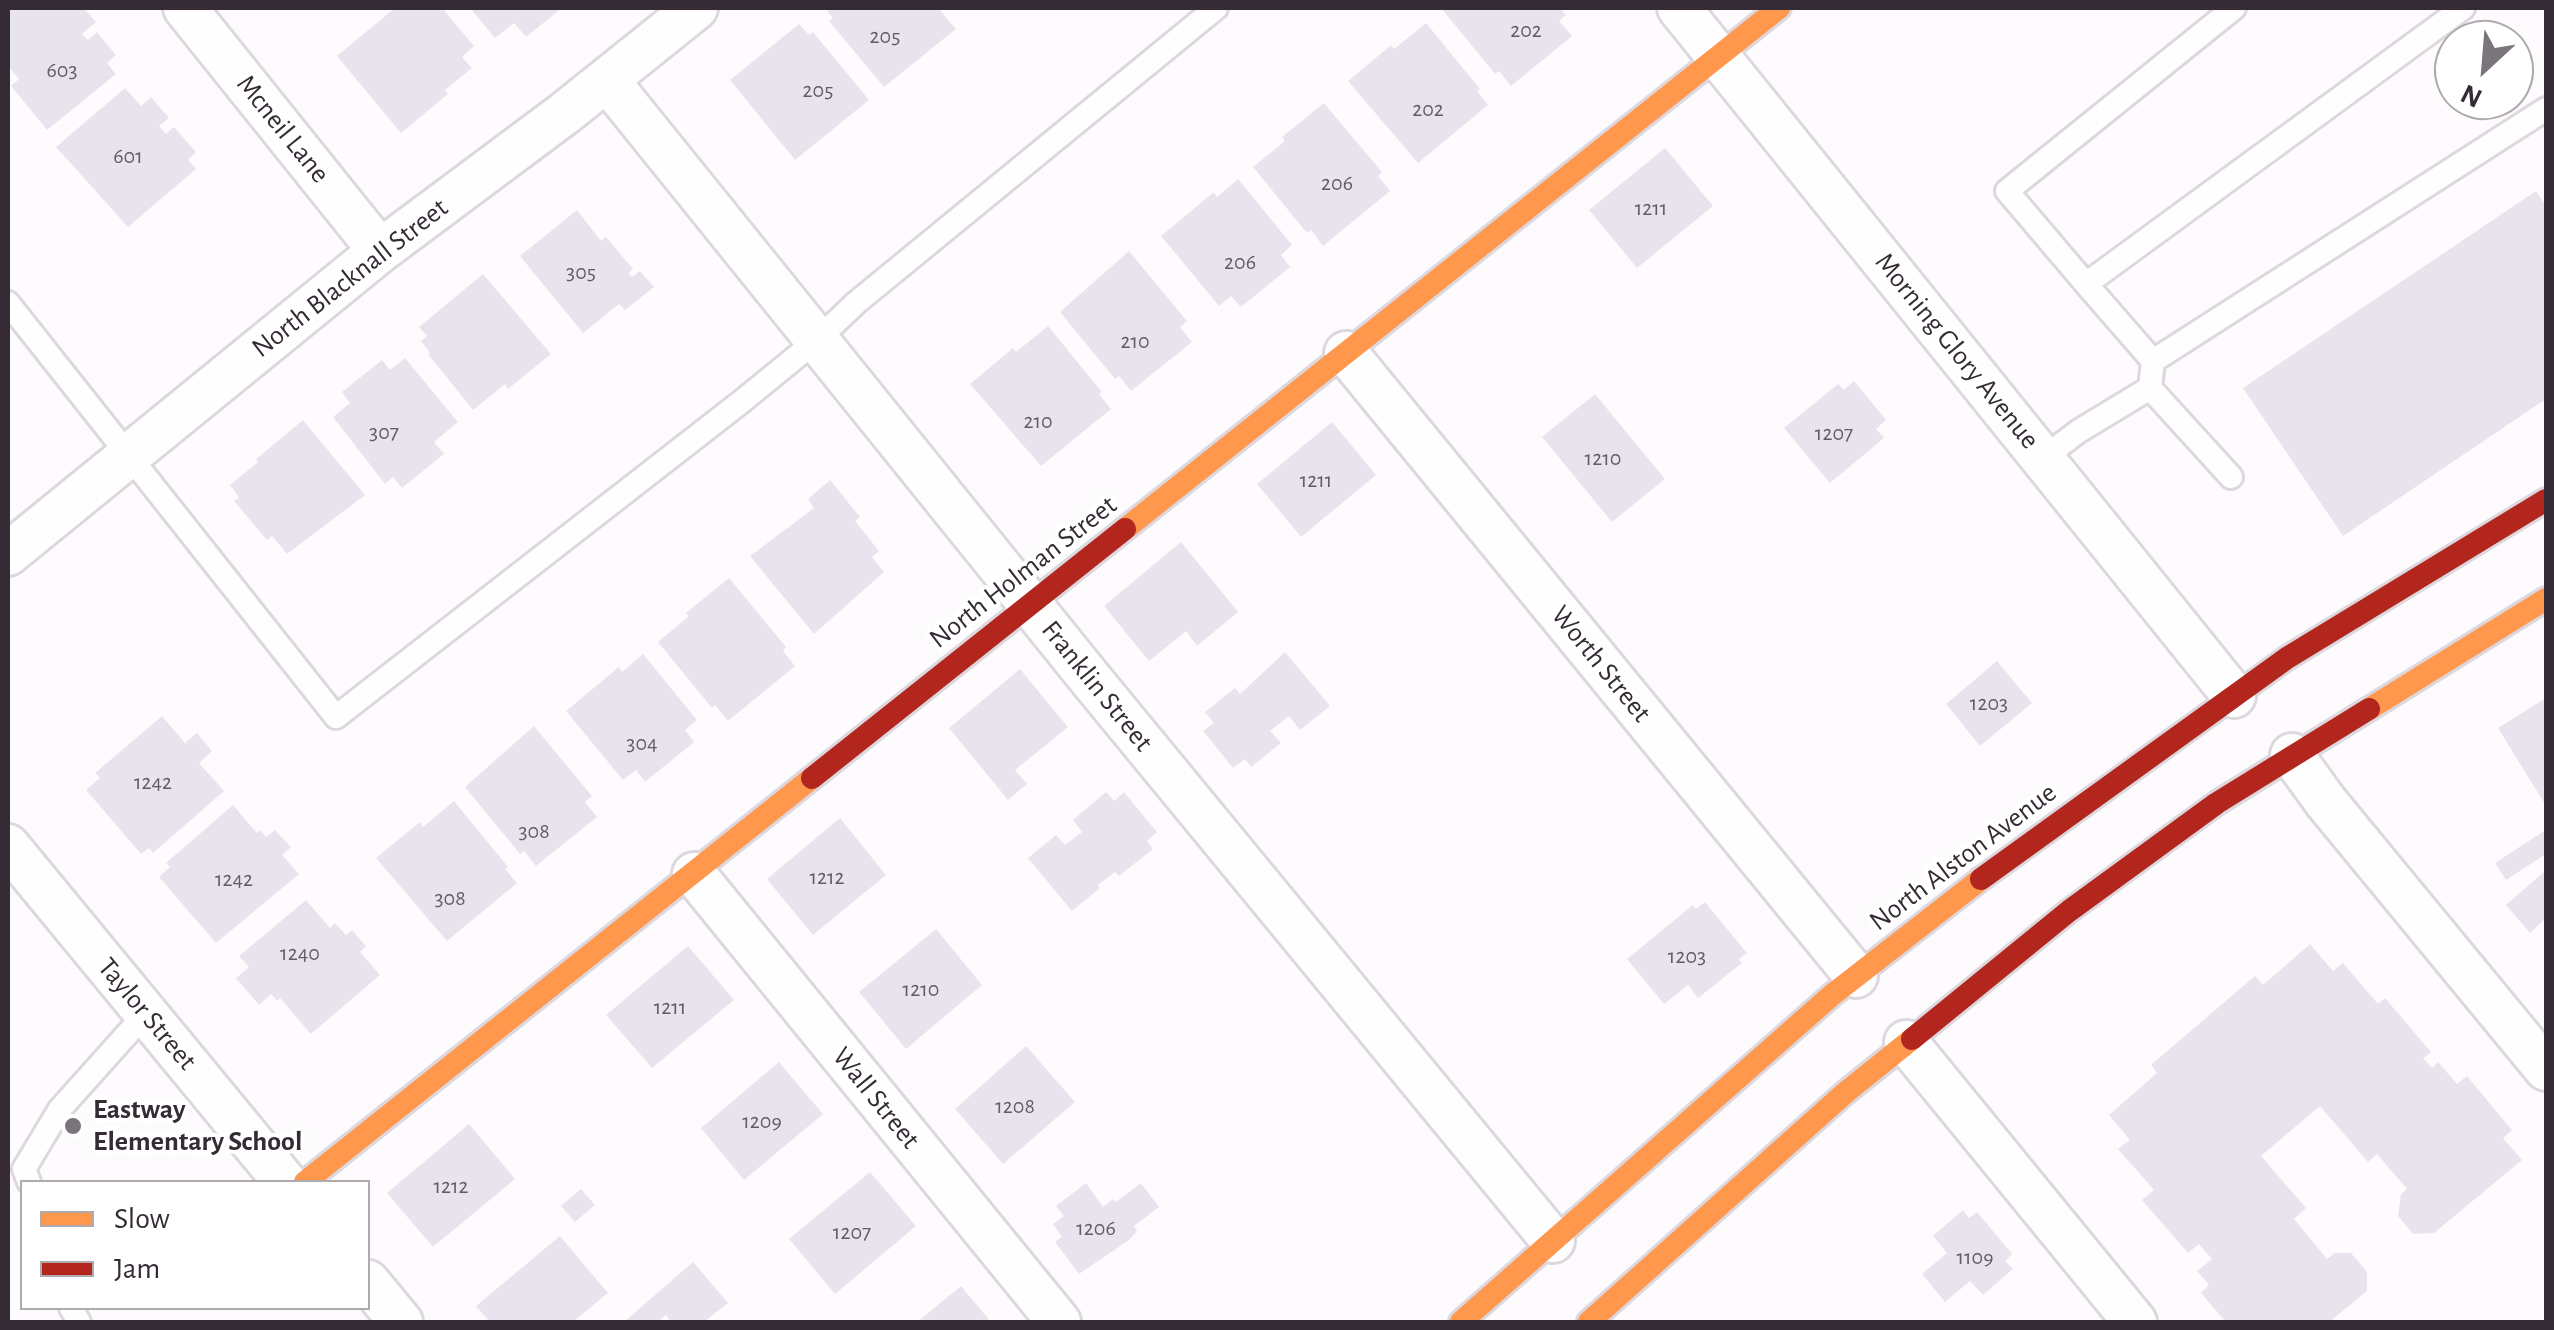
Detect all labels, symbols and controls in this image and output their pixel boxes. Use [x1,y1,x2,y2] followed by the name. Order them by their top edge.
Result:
[1510,17,1542,43] house number: 202
[2434,20,2534,120] north arrow
[870,23,900,49] house number: 205
[46,57,78,83] house number: 603
[229,68,337,190] street label: Mcneil Lane
[803,77,833,103] house number: 205
[2457,78,2487,112] text: N
[1412,96,1444,122] house number: 202
[113,143,143,169] house number: 601
[1321,170,1353,196] house number: 206
[245,191,455,365] street label: North Blacknall Street
[1635,195,1667,221] house number: 1211
[1868,246,2046,456] street label: Morning Glory Avenue
[1224,249,1256,275] house number: 206
[566,259,596,285] house number: 305
[1120,328,1150,354] house number: 210
[1023,408,1053,434] house number: 210
[369,419,399,445] house number: 307
[1815,420,1853,446] house number: 1207
[1585,445,1621,471] house number: 1210
[1300,467,1332,493] house number: 1211
[923,488,1123,656] street label: North Holman Street
[1544,599,1658,729] street label: Worth Street
[1034,614,1160,758] street label: Franklin Street
[1970,690,2008,716] house number: 1203
[626,730,658,756] house number: 304
[134,769,172,795] house number: 1242
[1863,776,2063,938] street label: North Alston Avenue
[518,818,550,844] house number: 308
[809,864,845,890] house number: 1212
[215,866,253,892] house number: 1242
[434,885,466,911] house number: 308
[280,940,320,966] house number: 1240
[1668,943,1706,969] house number: 1203
[90,951,204,1077] street label: Taylor Street
[903,976,939,1002] house number: 1210
[654,994,686,1020] house number: 1211
[825,1040,927,1156] street label: Wall Street
[93,1093,302,1159] place label: Eastway Elementary School
[995,1093,1035,1119] house number: 1208
[742,1108,782,1134] house number: 1209
[62,1115,84,1137] marker: Eastway Elementary School
[433,1173,469,1199] house number: 1212
[20,1180,370,1310] legend
[114,1204,170,1234] text: Slow
[1076,1215,1116,1241] house number: 1206
[833,1219,871,1245] house number: 1207
[1956,1244,1994,1270] house number: 1109
[114,1254,160,1284] text: Jam

